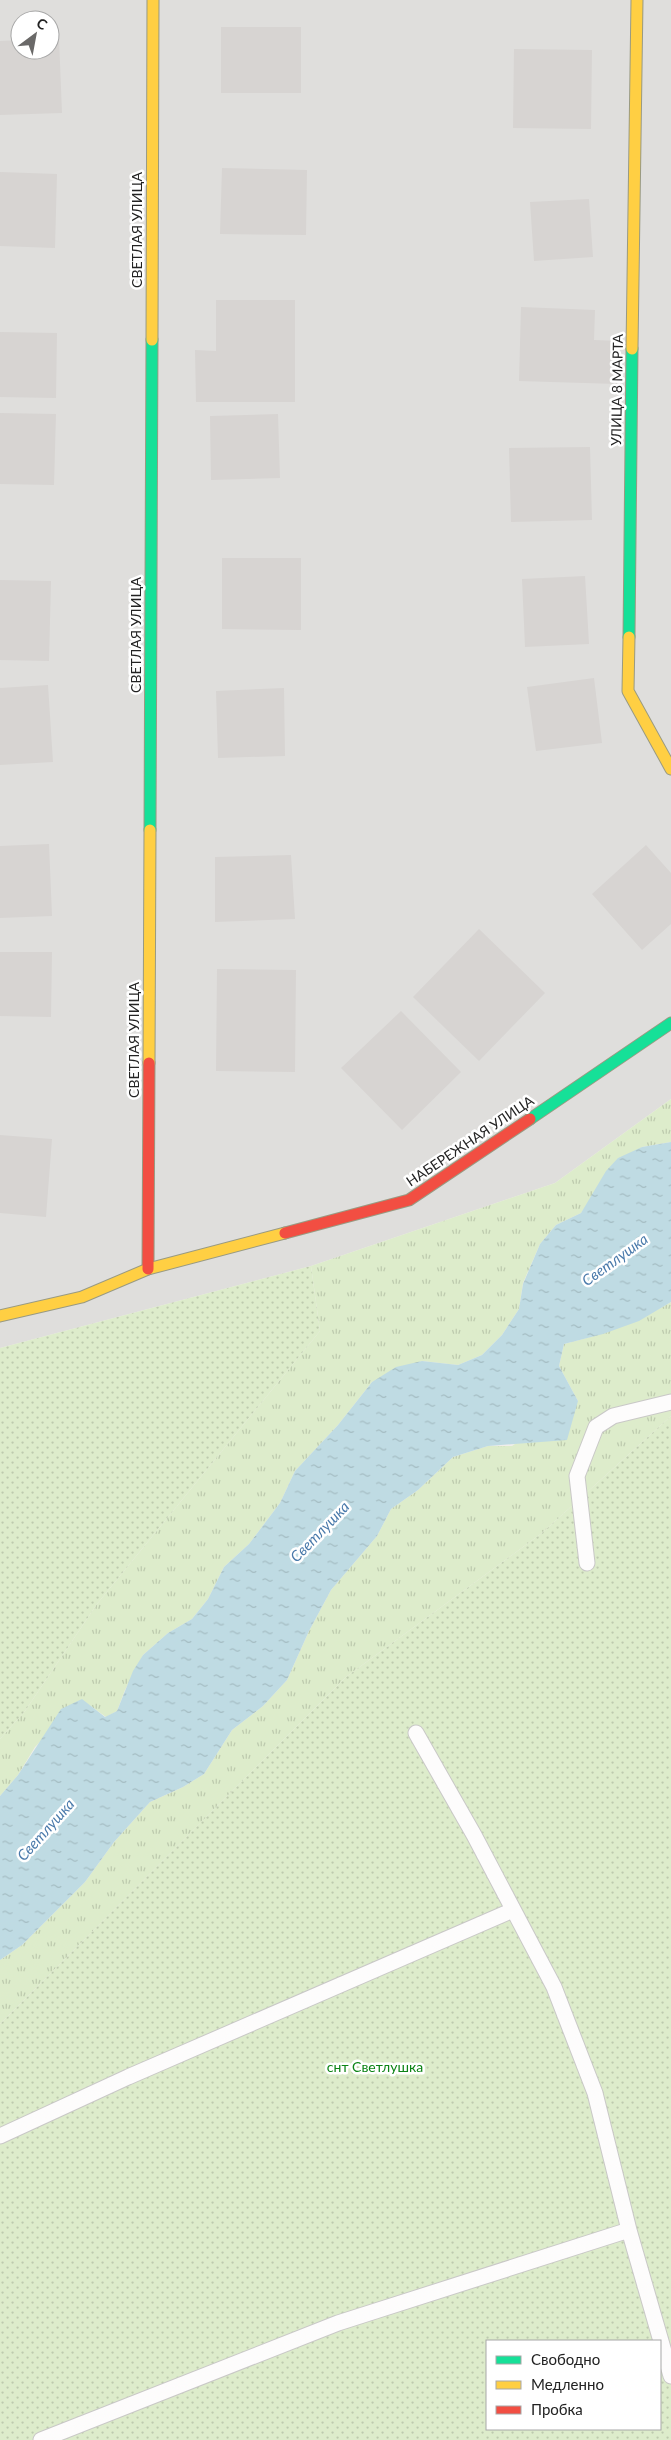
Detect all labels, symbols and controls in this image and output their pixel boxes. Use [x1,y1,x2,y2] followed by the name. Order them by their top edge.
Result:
[10,10,60,60] north arrow
[34,14,51,34] text: С
[128,172,145,288] street label: СВЕТЛАЯ УЛИЦА
[607,333,626,446] street label: УЛИЦА 8 МАРТА
[127,577,144,693] street label: СВЕТЛАЯ УЛИЦА
[125,982,142,1098] street label: СВЕТЛАЯ УЛИЦА
[403,1091,537,1190] street label: НАБЕРЕЖНАЯ УЛИЦА
[578,1229,651,1289] water label: Светлушка
[286,1497,353,1565] water label: Светлушка
[13,1794,78,1864] water label: Светлушка
[327,2058,423,2075] park label: снт Светлушка
[486,2340,661,2430] legend
[531,2350,600,2368] text: Свободно
[531,2375,604,2393] text: Медленно
[531,2400,583,2418] text: Пробка

